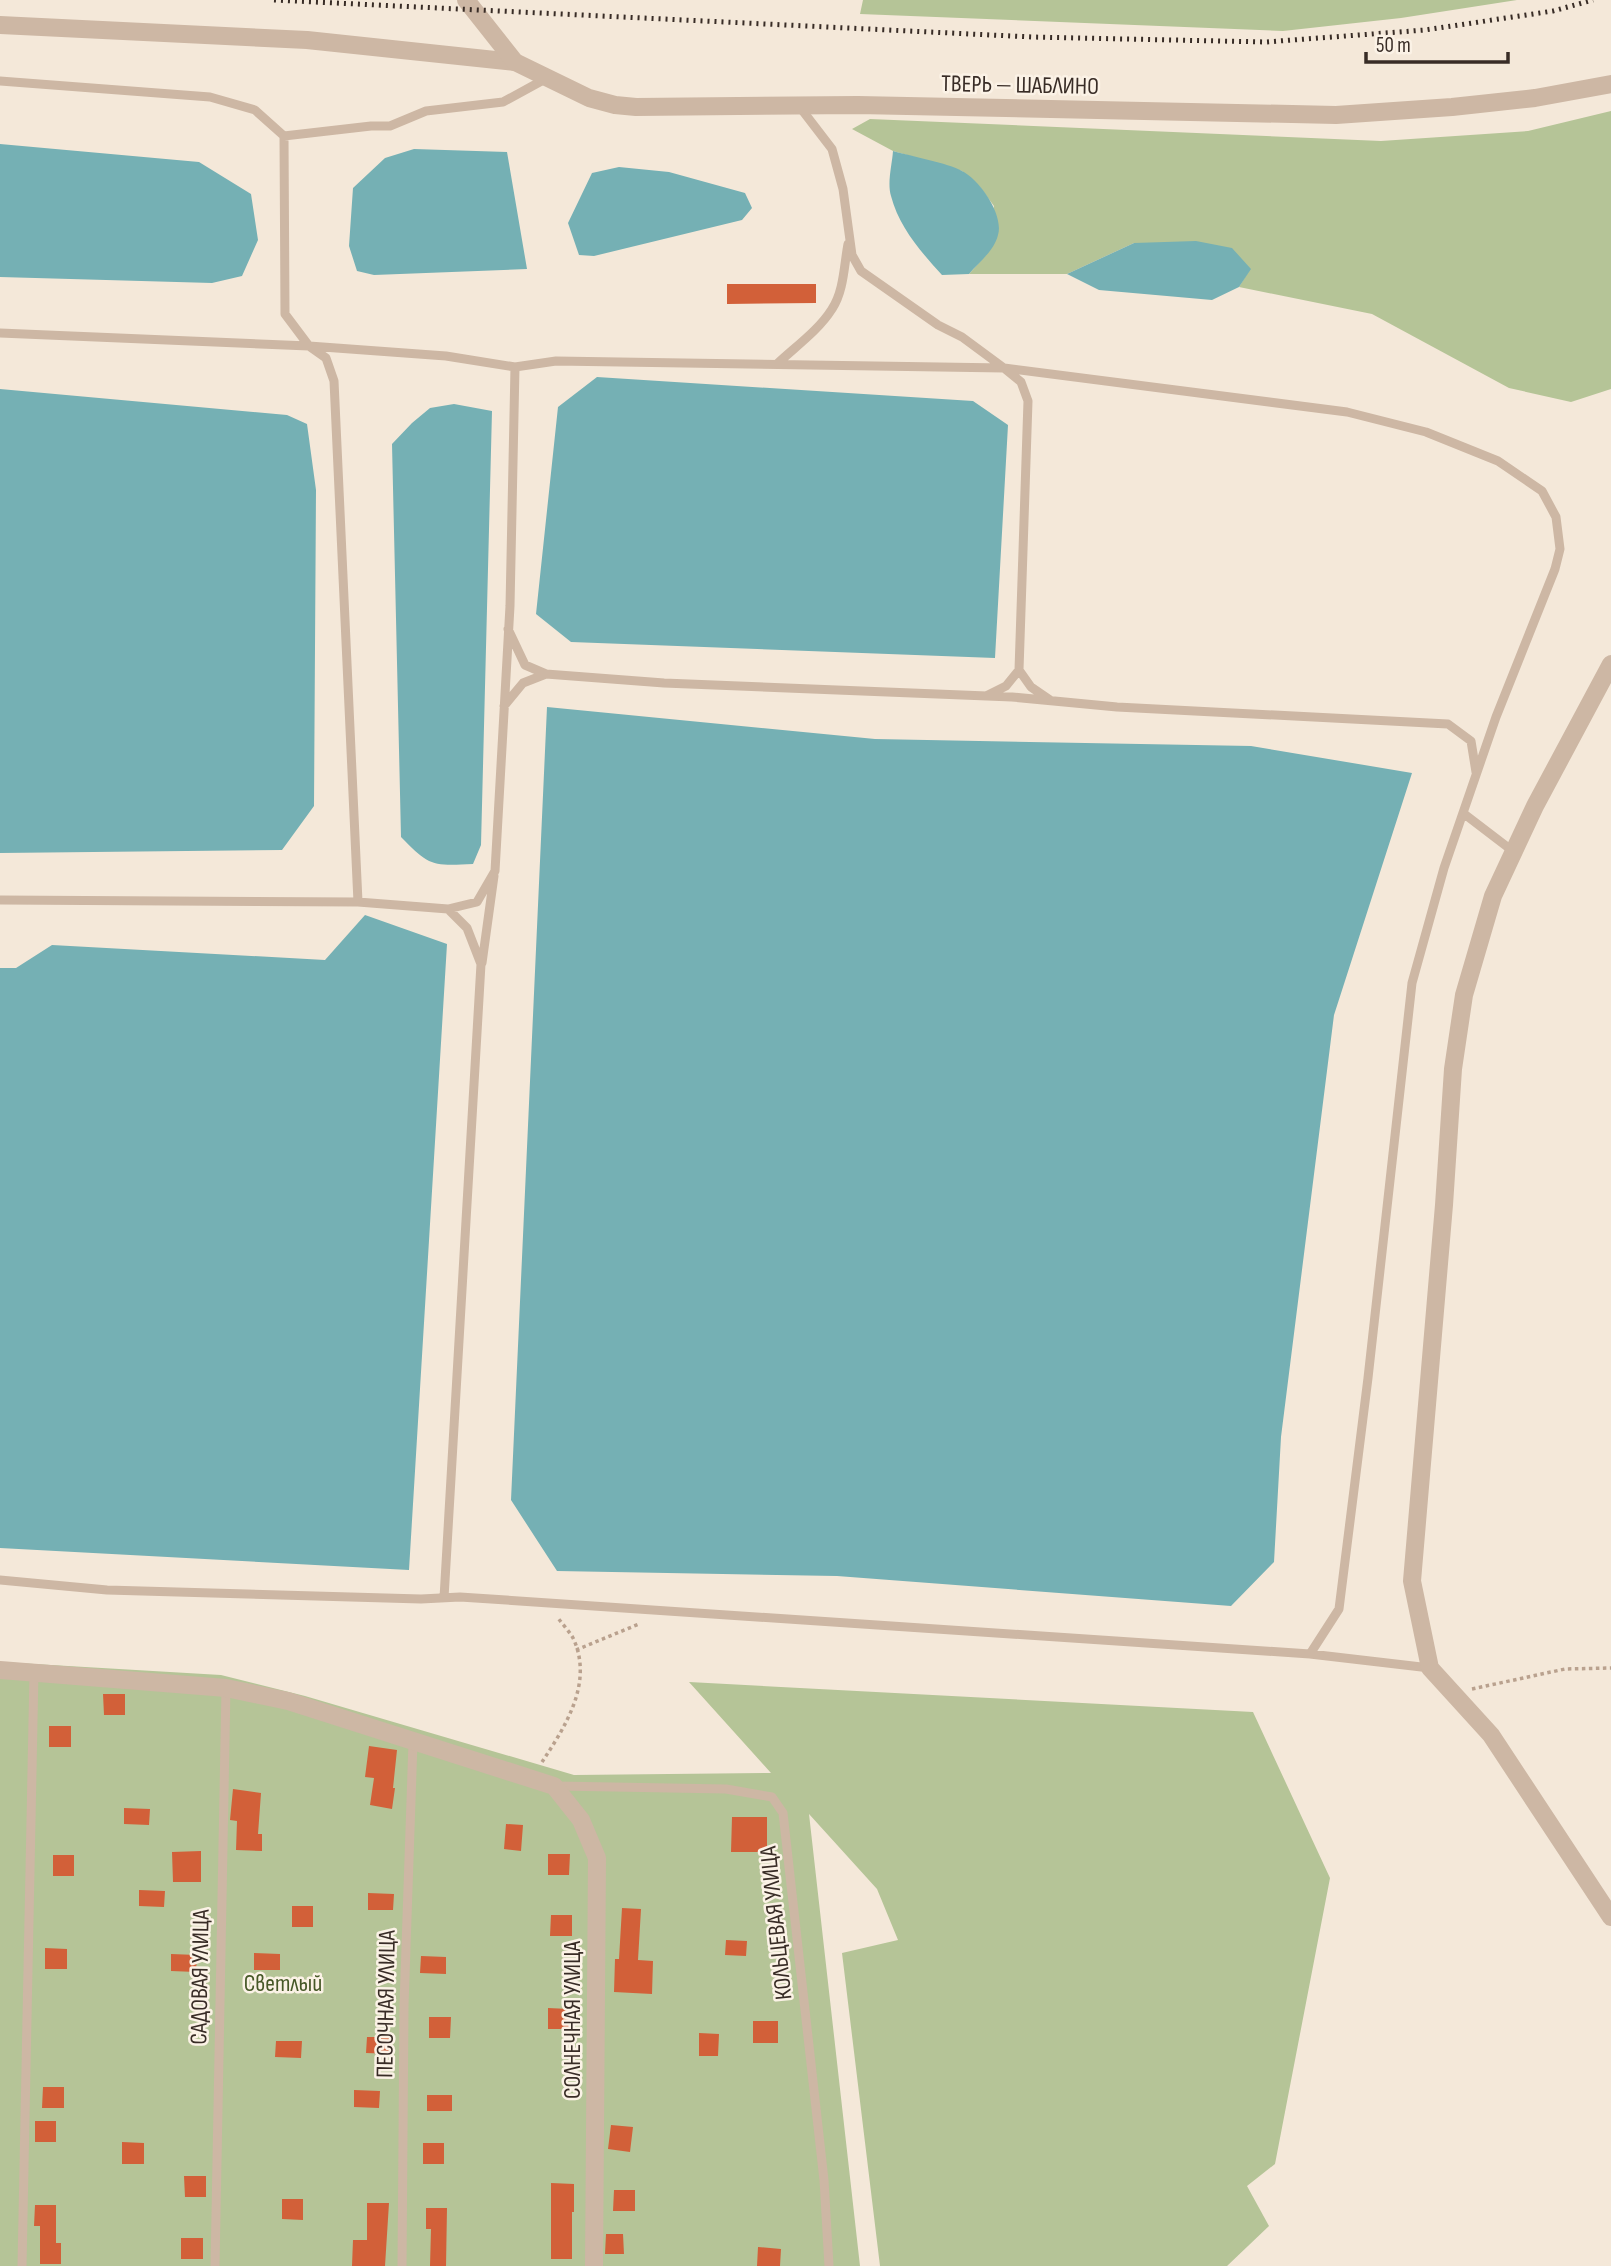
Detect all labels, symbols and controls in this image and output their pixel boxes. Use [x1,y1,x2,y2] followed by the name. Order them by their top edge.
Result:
[1366,21,1508,65] scale bar
[1376,33,1411,58] text: 50 m
[941,69,1099,101] street label: ТВЕРЬ — ШАБЛИНО
[753,1844,798,2001] street label: КОЛЬЦЕВАЯ УЛИЦА
[184,1908,216,2045] street label: САДОВАЯ УЛИЦА
[370,1929,402,2078] street label: ПЕСОЧНАЯ УЛИЦА
[558,1940,587,2099] street label: СОЛНЕЧНАЯ УЛИЦА
[244,1969,322,1998] park label: Светлый

